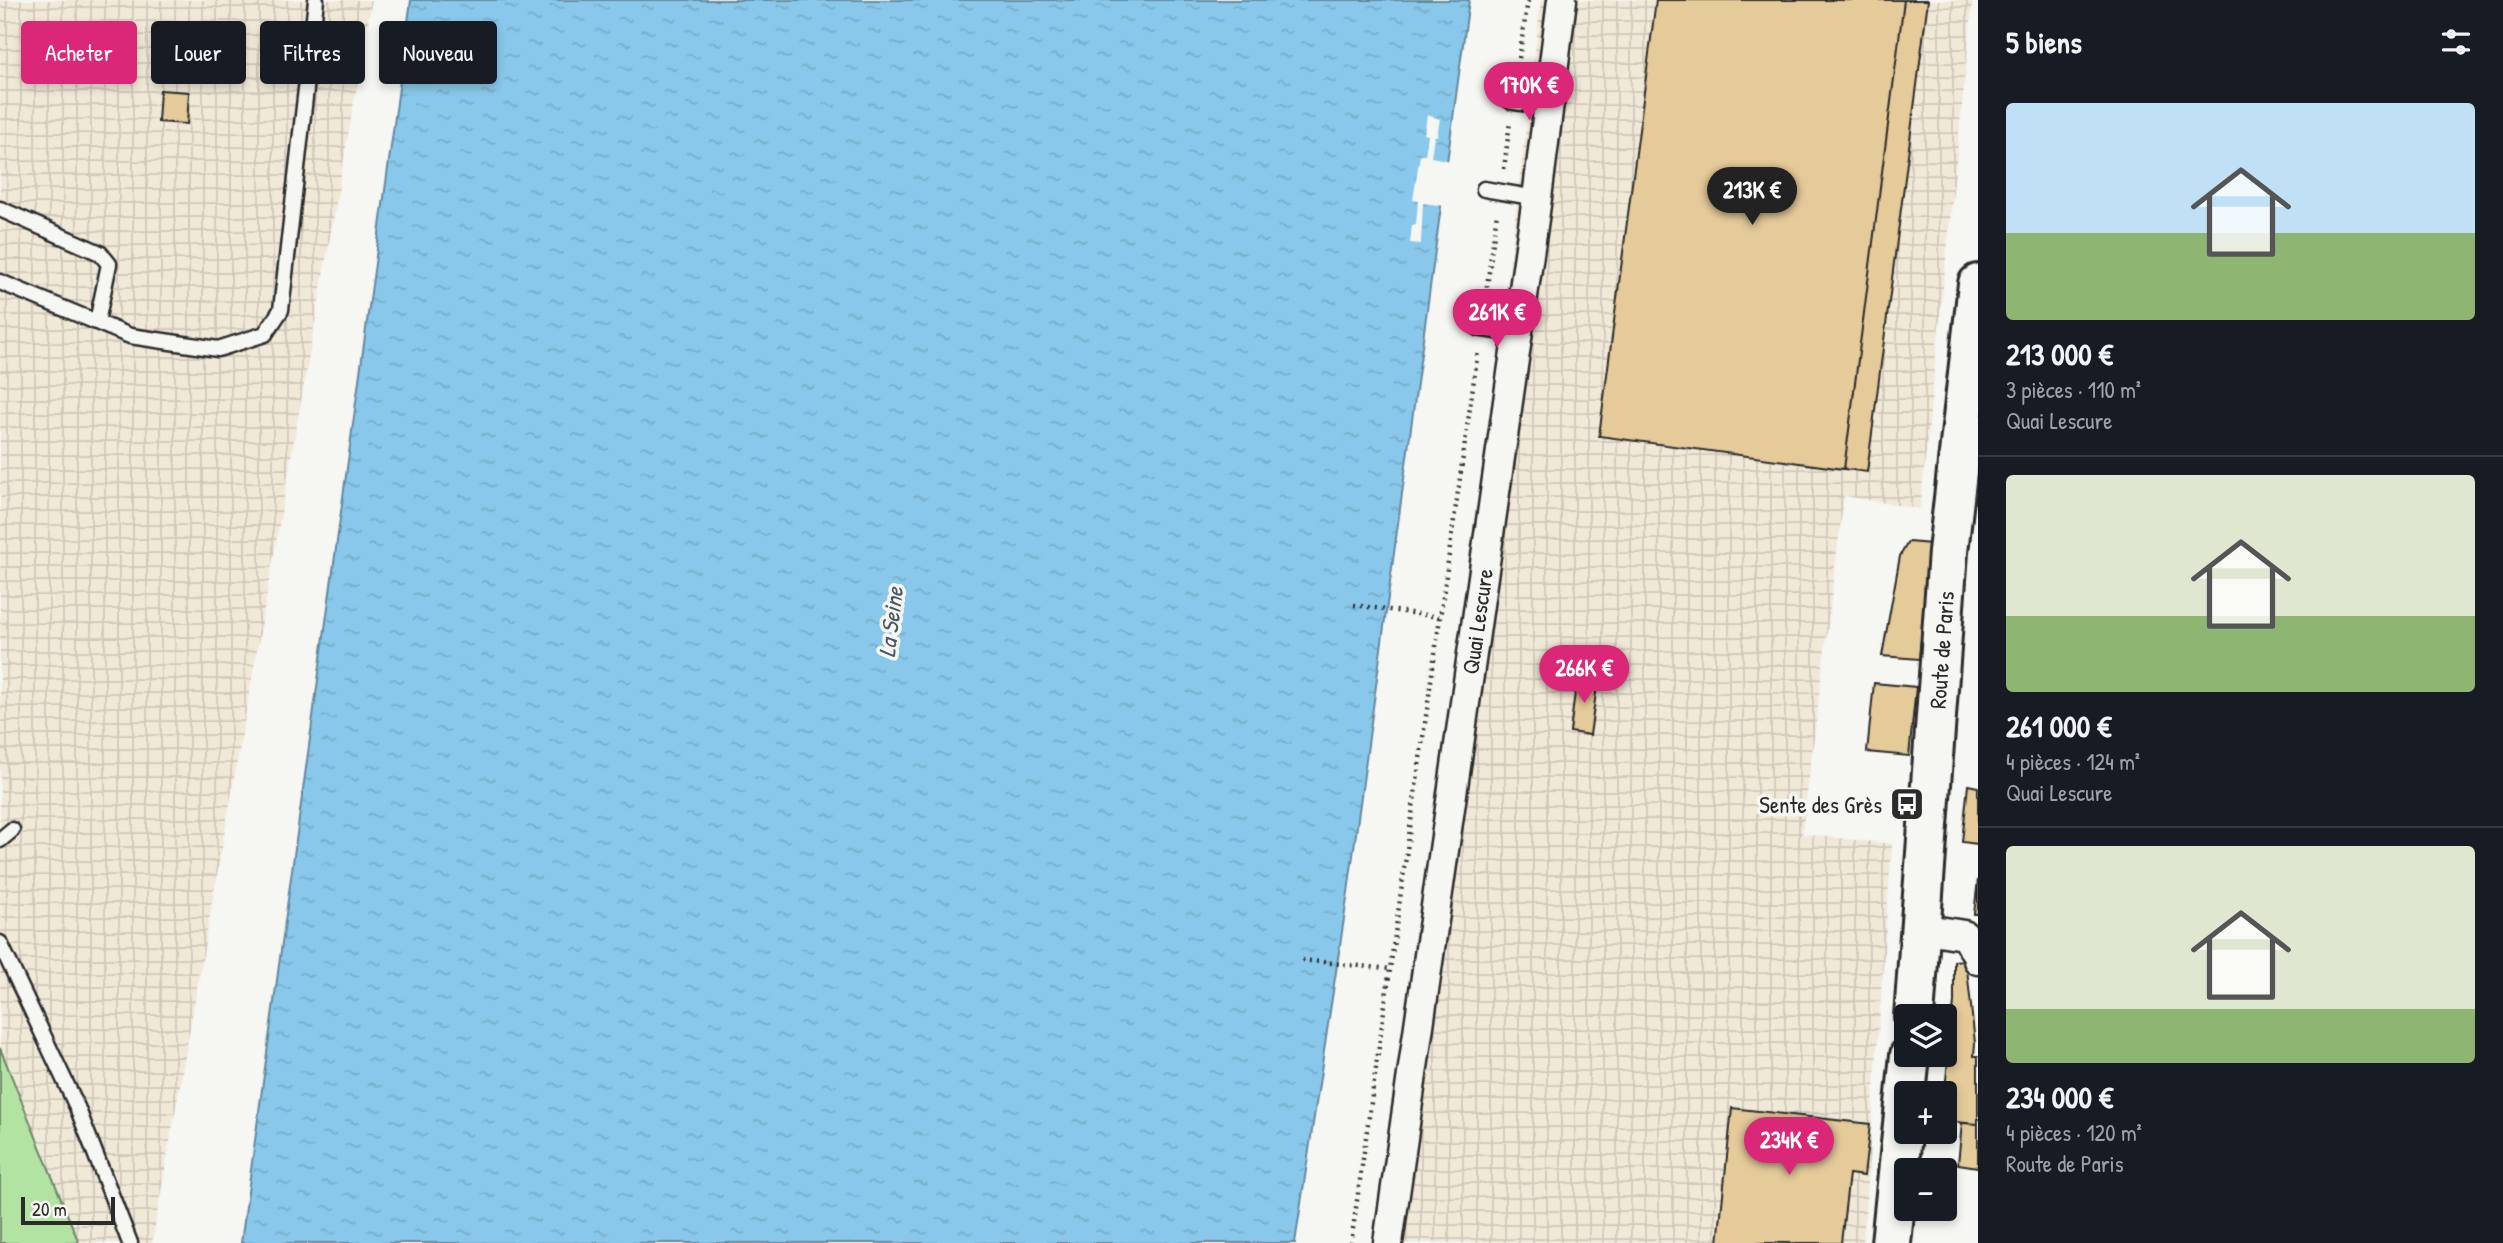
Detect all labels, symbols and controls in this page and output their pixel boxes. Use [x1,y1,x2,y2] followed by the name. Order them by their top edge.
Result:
[21,21,137,84] chip: Acheter
[151,21,246,84] chip: Louer
[260,21,365,84] chip: Filtres
[379,21,497,84] chip: Nouveau
[2006,22,2082,62] text: 5 biens
[2437,23,2475,61] icon: filters
[1472,62,1586,122] pin: 170K €
[1500,69,1558,100] text: 170K €
[2178,149,2304,275] icon: home
[1695,168,1809,227] pin: 213K €
[1723,174,1781,205] text: 213K €
[1440,290,1554,349] pin: 261K €
[1469,296,1525,327] text: 261K €
[2006,334,2113,374] text: 213 000 €
[2006,374,2141,405] text: 3 pièces · 110 m²
[2006,405,2112,436] text: Quai Lescure
[2178,521,2304,647] icon: home
[1454,566,1500,676] street label: Quai Lescure
[870,584,910,659] water label: La Seine
[1921,590,1961,710] street label: Route de Paris
[1527,646,1641,705] pin: 266K €
[1555,652,1613,683] text: 266K €
[2006,706,2111,746] text: 261 000 €
[2006,746,2140,777] text: 4 pièces · 124 m²
[2006,777,2112,808] text: Quai Lescure
[1888,785,1926,823] bus stop icon: Sente des Grès
[1759,789,1882,820] place label: Sente des Grès
[2178,892,2304,1018] icon: home
[1894,1004,1957,1221] map controls
[1894,1004,1957,1067] button: layers
[2006,1077,2113,1117] text: 234 000 €
[1894,1081,1957,1144] button: +
[2006,1117,2142,1148] text: 4 pièces · 120 m²
[1732,1118,1846,1177] pin: 234K €
[1760,1124,1818,1155] text: 234K €
[2006,1148,2124,1179] text: Route de Paris
[1894,1158,1957,1221] button: −
[21,1194,116,1226] scale bar
[32,1196,67,1222] text: 20 m

